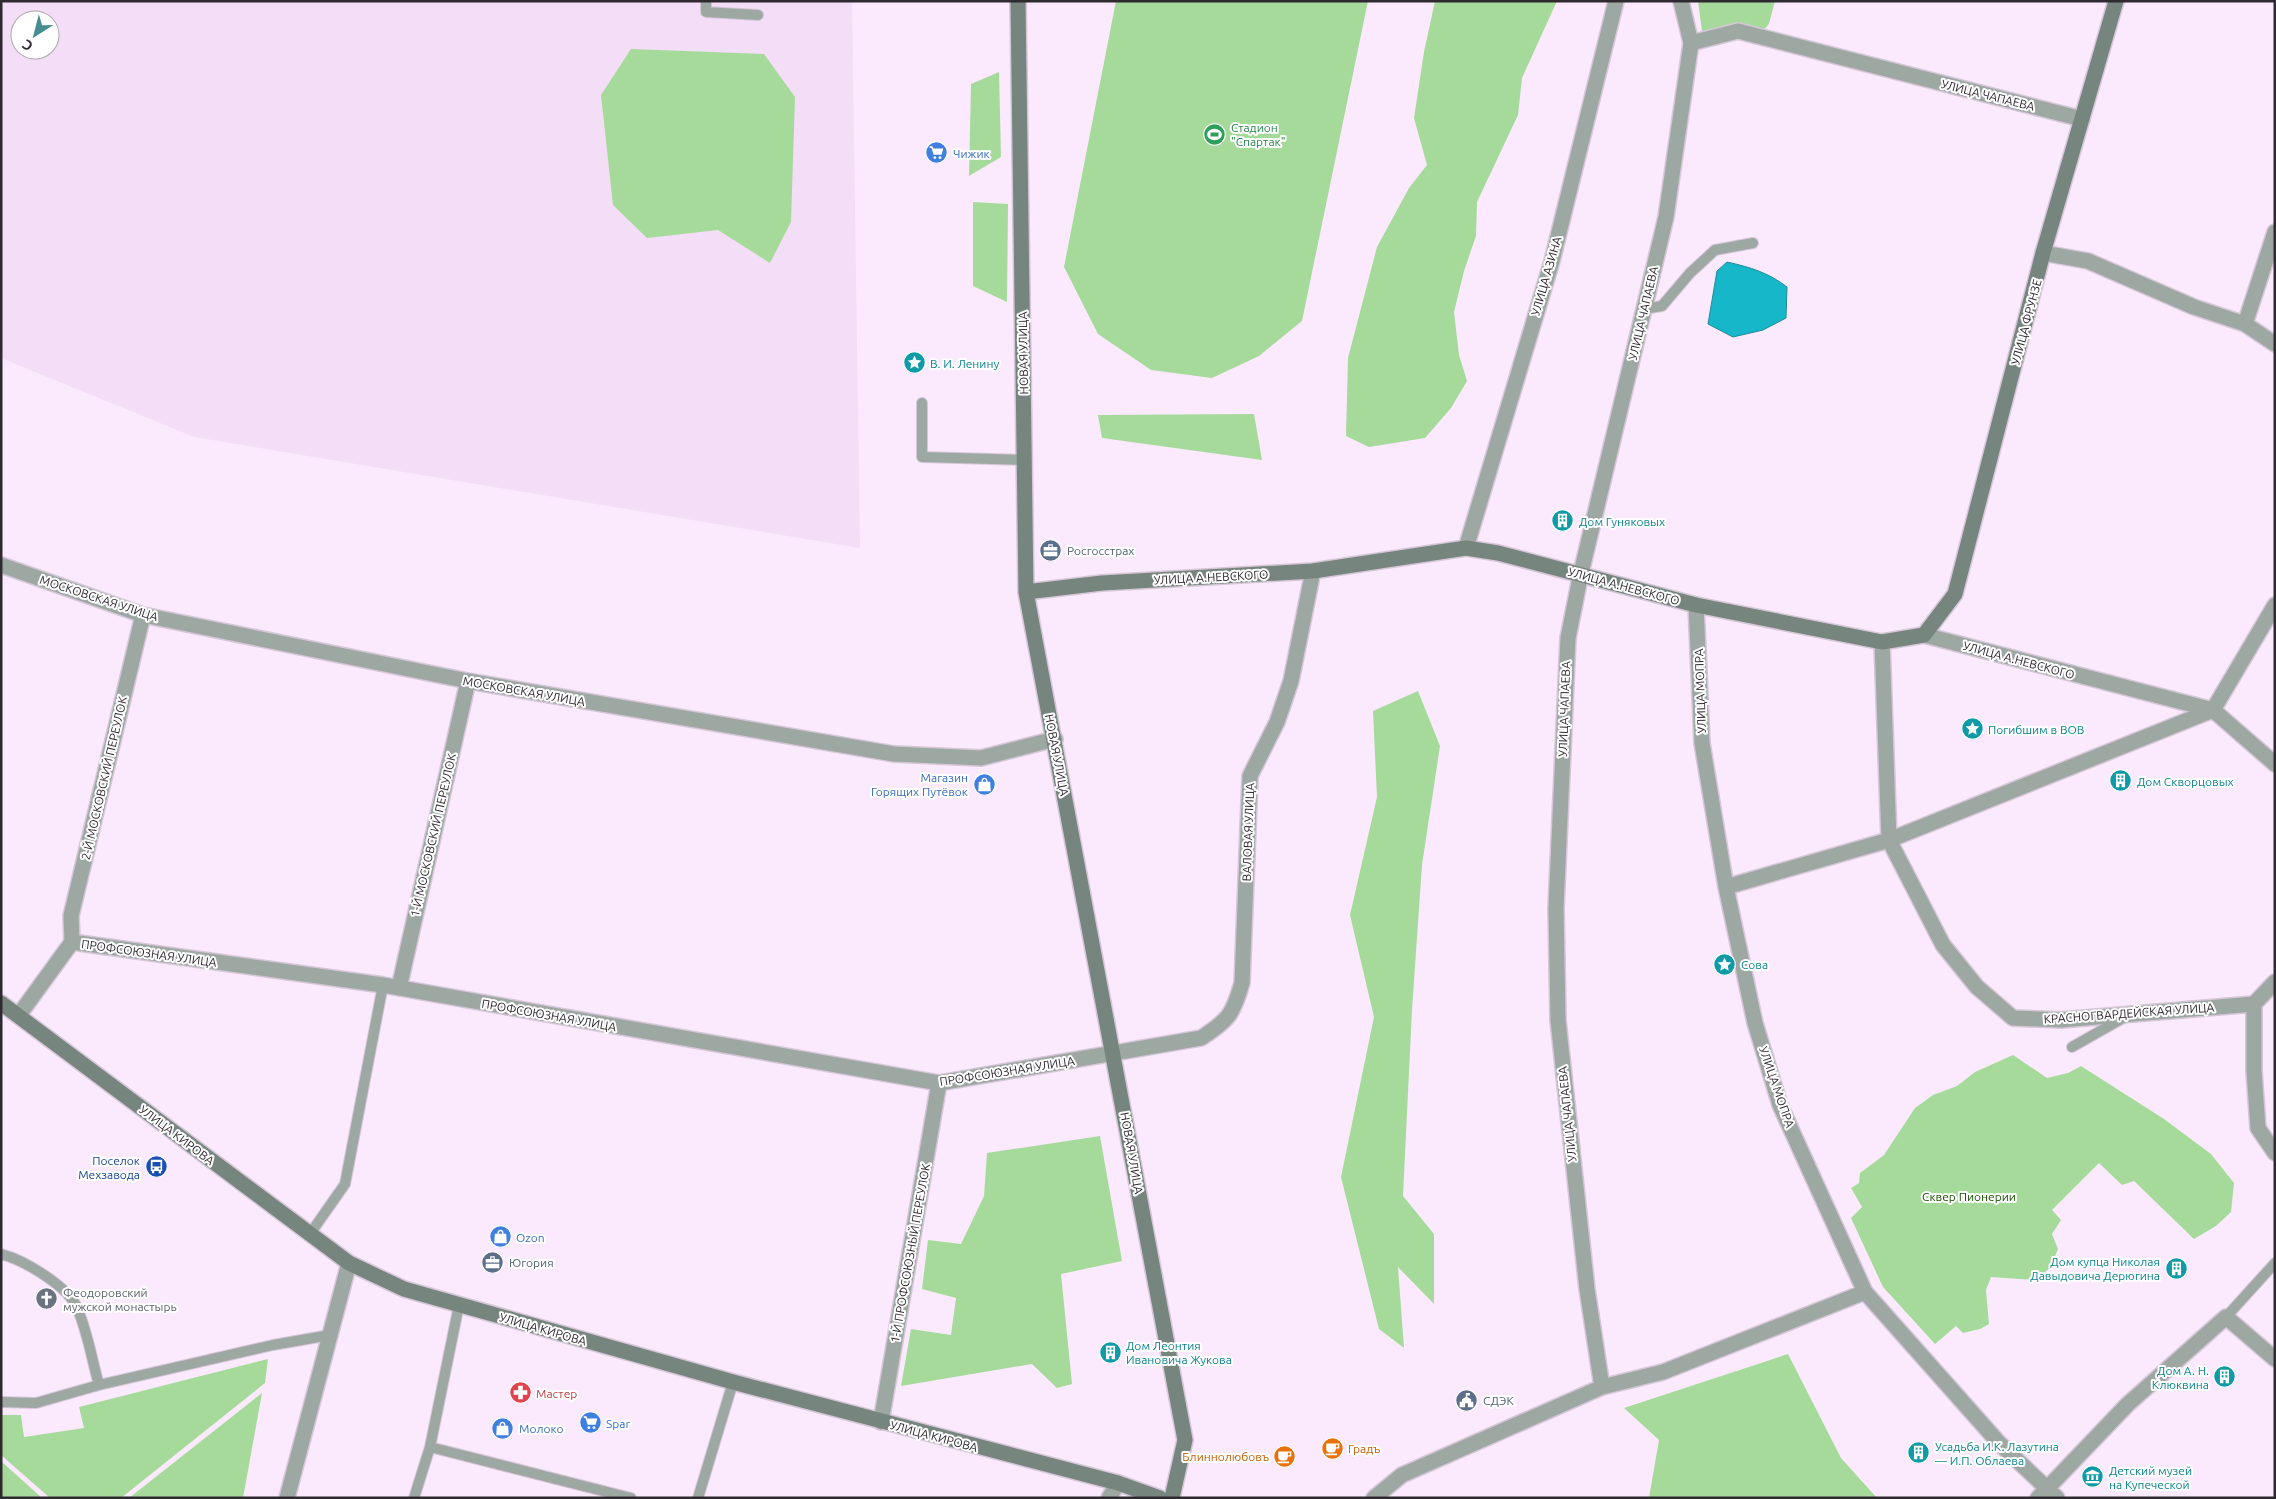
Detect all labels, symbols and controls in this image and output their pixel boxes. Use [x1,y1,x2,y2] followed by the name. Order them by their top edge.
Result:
[10,10,60,60] north arrow
[19,36,36,55] text: С
[1940,77,2036,113] street label: УЛИЦА ЧАПАЕВА
[1231,121,1286,148] place label: Стадион "Спартак"
[1203,122,1227,146] sports icon: Стадион "Спартак"
[925,141,949,165] supermarket icon: Чижик
[953,147,990,160] place label: Чижик
[1528,235,1564,317] street label: УЛИЦА АЗИНА
[1626,265,1660,361] street label: УЛИЦА ЧАПАЕВА
[2008,277,2044,366] street label: УЛИЦА ФРУНЗЕ
[1016,311,1030,395] street label: НОВАЯ УЛИЦА
[902,351,926,375] place icon: В. И. Ленину
[930,357,999,370] place label: В. И. Ленину
[1551,509,1575,533] building icon: Дом Гуняковых
[1579,515,1665,528] place label: Дом Гуняковых
[1039,538,1063,562] office icon: Росгосстрах
[1067,544,1134,557] place label: Росгосстрах
[1567,565,1681,607] street label: УЛИЦА А.НЕВСКОГО
[1153,568,1269,586] street label: УЛИЦА А.НЕВСКОГО
[38,573,160,623] street label: МОСКОВСКАЯ УЛИЦА
[1962,639,2076,681] street label: УЛИЦА А.НЕВСКОГО
[1692,648,1708,734] street label: УЛИЦА МОПРА
[1556,661,1572,757] street label: УЛИЦА ЧАПАЕВА
[462,674,586,708] street label: МОСКОВСКАЯ УЛИЦА
[79,694,129,861] street label: 2-Й МОСКОВСКИЙ ПЕРЕУЛОК
[1043,713,1071,797] street label: НОВАЯ УЛИЦА
[1960,717,1984,741] place icon: Погибшим в ВОВ
[1988,723,2085,736] place label: Погибшим в ВОВ
[408,751,458,918] street label: 1-Й МОСКОВСКИЙ ПЕРЕУЛОК
[2109,769,2133,793] building icon: Дом Скворцовых
[871,771,968,798] place label: Магазин Горящих Путёвок
[972,772,996,796] shop icon: Магазин Горящих Путёвок
[2137,775,2234,788] place label: Дом Скворцовых
[1240,782,1256,882] street label: ВАЛОВАЯ УЛИЦА
[81,937,218,969] street label: ПРОФСОЮЗНАЯ УЛИЦА
[1713,952,1737,976] place icon: Сова
[1741,958,1768,971] place label: Сова
[481,997,618,1033] street label: ПРОФСОЮЗНАЯ УЛИЦА
[2043,1001,2215,1025] street label: КРАСНОГВАРДЕЙСКАЯ УЛИЦА
[1757,1045,1797,1129] street label: УЛИЦА МОПРА
[939,1054,1076,1088] street label: ПРОФСОЮЗНАЯ УЛИЦА
[1556,1066,1578,1162] street label: УЛИЦА ЧАПАЕВА
[137,1103,217,1167] street label: УЛИЦА КИРОВА
[1118,1111,1146,1195] street label: НОВАЯ УЛИЦА
[78,1154,140,1181] place label: Поселок Мехзавода
[144,1155,168,1179] bus stop icon: Поселок Мехзавода
[888,1162,932,1344] street label: 1-Й ПРОФСОЮЗНЫЙ ПЕРЕУЛОК
[1922,1190,2016,1203] park label: Сквер Пионерии
[488,1225,512,1249] shop icon: Ozon
[516,1231,545,1244] place label: Ozon
[481,1250,505,1274] office icon: Югория
[2030,1255,2160,1282] place label: Дом купца Николая Давыдовича Дерюгина
[509,1256,554,1269] place label: Югория
[2164,1256,2188,1280] building icon: Дом купца Николая Давыдовича Дерюгина
[63,1286,177,1313] place label: Феодоровский мужской монастырь
[35,1287,59,1311] church icon: Феодоровский мужской монастырь
[498,1310,588,1348] street label: УЛИЦА КИРОВА
[1126,1339,1232,1366] place label: Дом Леонтия Ивановича Жукова
[1098,1340,1122,1364] building icon: Дом Леонтия Ивановича Жукова
[2152,1364,2209,1391] place label: Дом А. Н. Клюквина
[2213,1365,2237,1389] building icon: Дом А. Н. Клюквина
[508,1381,532,1405] pharmacy icon: Мастер
[536,1387,577,1400] place label: Мастер
[1455,1388,1479,1412] public building icon: СДЭК
[1483,1394,1514,1407] place label: СДЭК
[578,1411,602,1435] supermarket icon: Spar
[491,1416,515,1440] shop icon: Молоко
[606,1417,630,1430] place label: Spar
[889,1418,979,1454] street label: УЛИЦА КИРОВА
[519,1422,563,1435] place label: Молоко
[1320,1436,1344,1460] cafe icon: Градъ
[1934,1440,2059,1467] place label: Усадьба И.К. Лазутина — И.П. Облаева
[1907,1441,1931,1465] building icon: Усадьба И.К. Лазутина — И.П. Облаева
[1348,1442,1380,1455] place label: Градъ
[1273,1444,1297,1468] cafe icon: Блиннолюбовъ
[1182,1450,1269,1463] place label: Блиннолюбовъ
[2109,1464,2192,1491] place label: Детский музей на Купеческой
[2081,1465,2105,1489] museum icon: Детский музей на Купеческой

